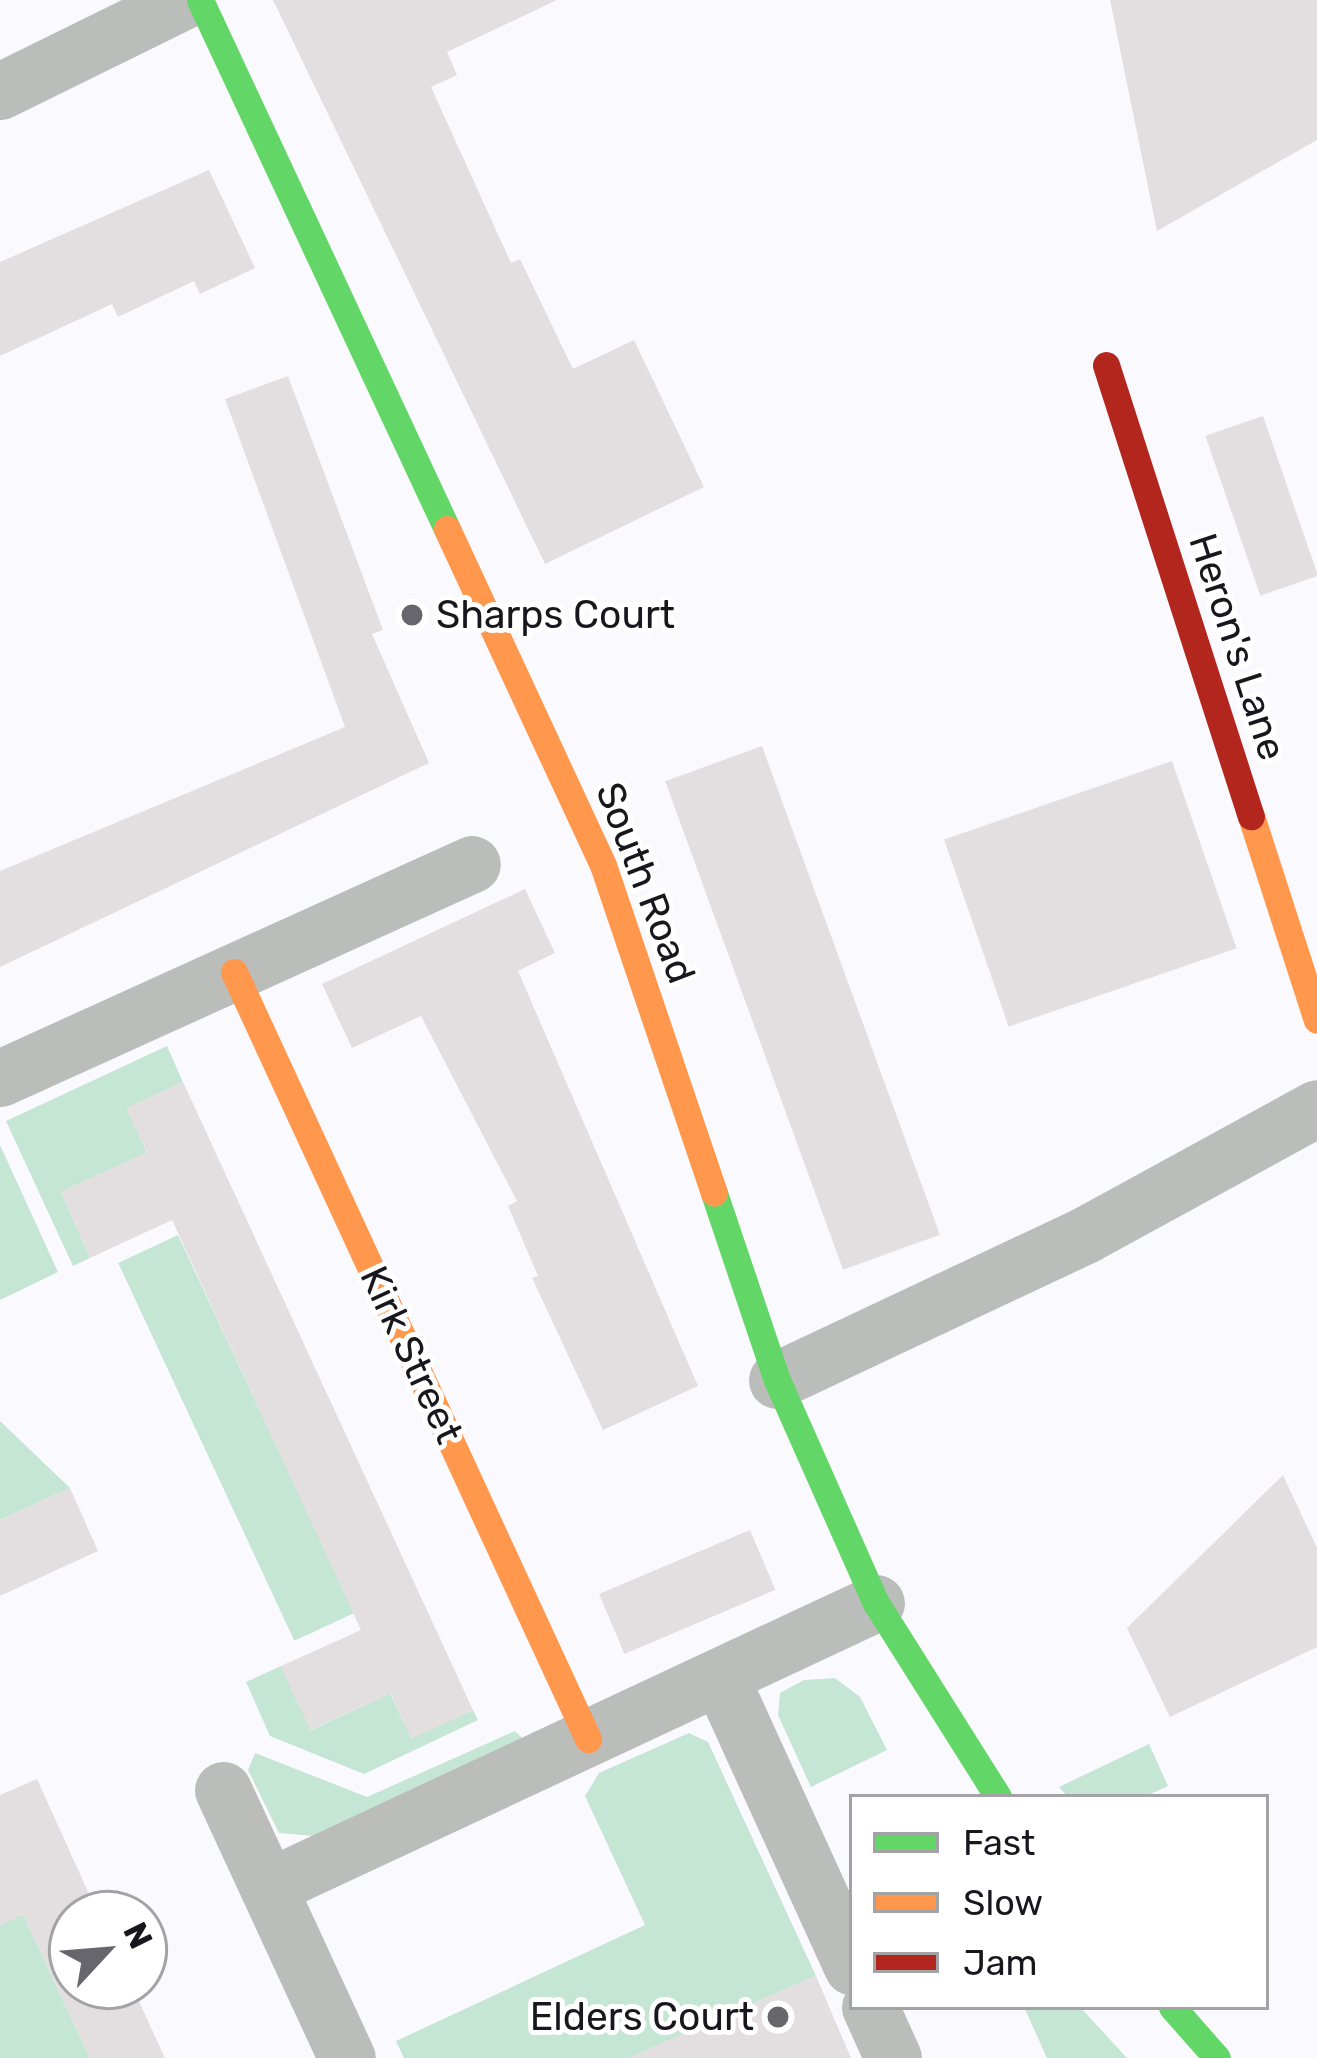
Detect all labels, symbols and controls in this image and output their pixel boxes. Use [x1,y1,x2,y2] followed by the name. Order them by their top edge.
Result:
[1178,528,1296,766] street label: Heron's Lane
[436,592,675,638] place label: Sharps Court
[399,602,425,628] marker: Sharps Court
[585,776,705,990] street label: South Road
[350,1259,472,1451] street label: Kirk Street
[849,1794,1269,2010] legend
[963,1821,1035,1864] text: Fast
[963,1881,1043,1924] text: Slow
[48,1890,168,2010] north arrow
[115,1916,161,1955] text: N
[963,1941,1038,1984] text: Jam
[530,1994,754,2040] place label: Elders Court
[765,2004,791,2030] marker: Elders Court

